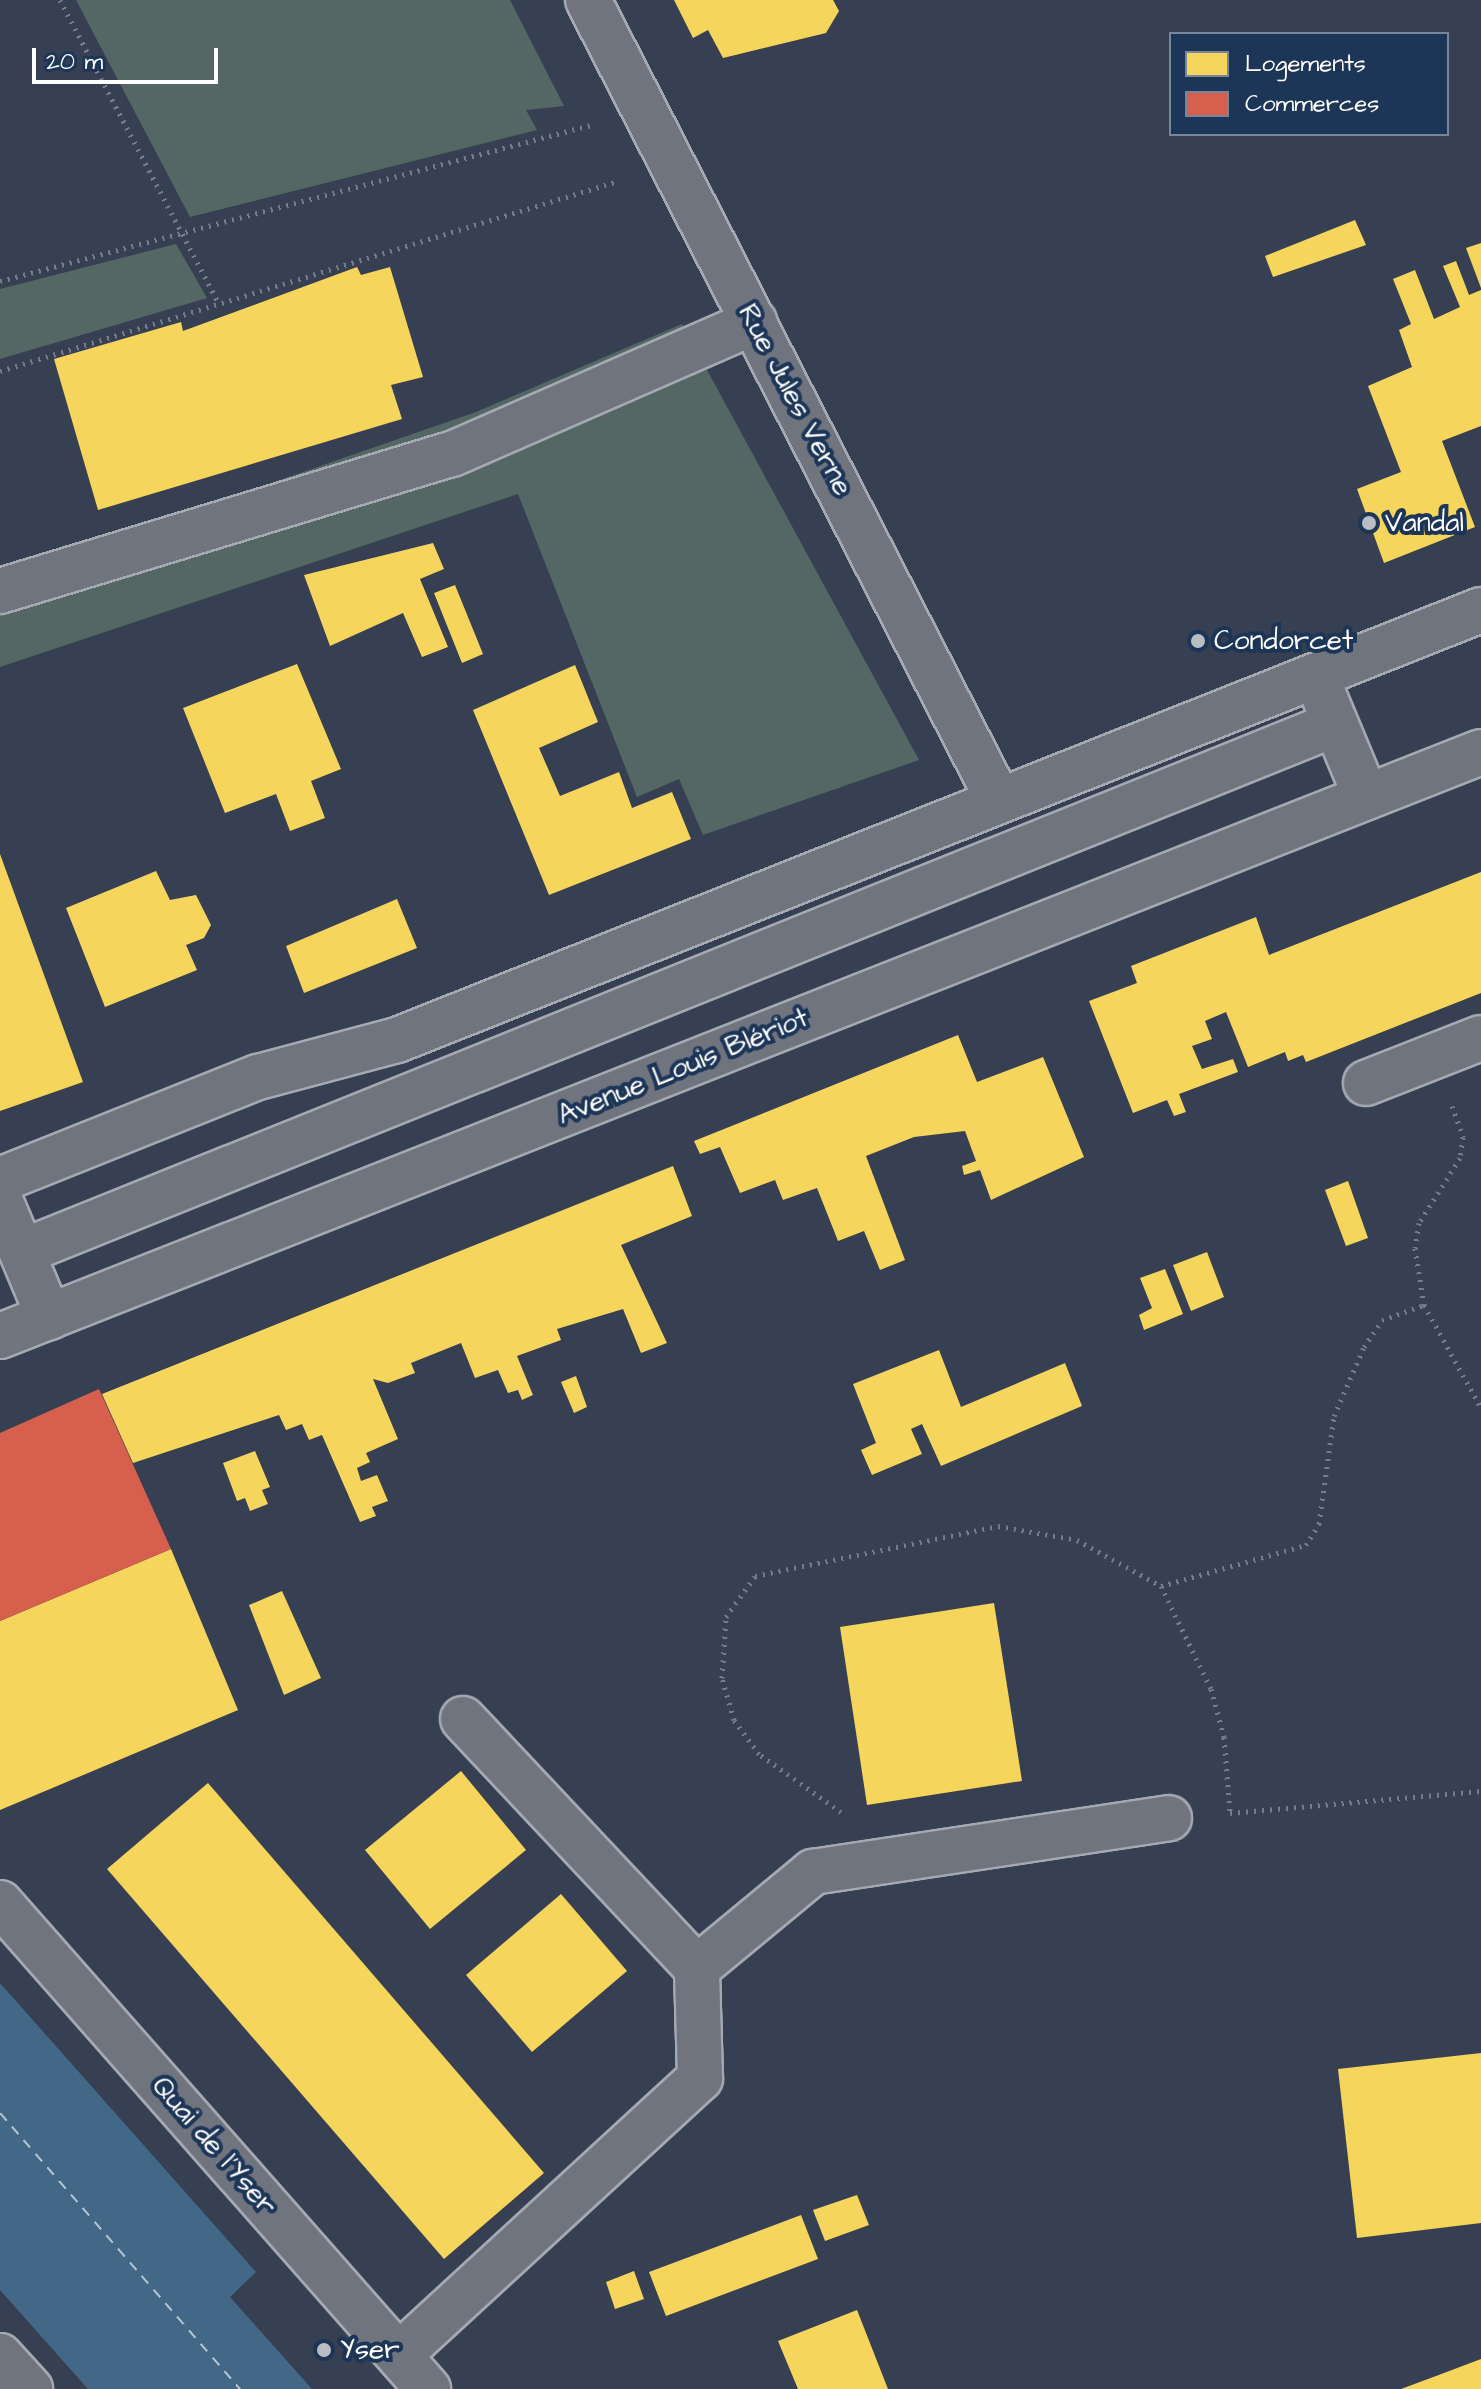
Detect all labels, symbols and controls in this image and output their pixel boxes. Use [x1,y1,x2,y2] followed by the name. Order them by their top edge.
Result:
[36,32,222,82] scale bar
[1169,32,1449,136] legend
[46,45,103,79] text: 20 m
[1245,47,1366,81] text: Logements
[1245,87,1379,121] text: Commerces
[730,299,860,501] street label: Rue Jules Verne
[1385,506,1464,540] place label: Vandal
[1360,514,1378,532] marker: Vandal
[1214,624,1353,658] place label: Condorcet
[1189,632,1207,650] marker: Condorcet
[553,1001,813,1133] street label: Avenue Louis Blériot
[145,2070,283,2222] street label: Quai de l'Yser
[340,2333,400,2367] place label: Yser
[315,2341,333,2359] marker: Yser

